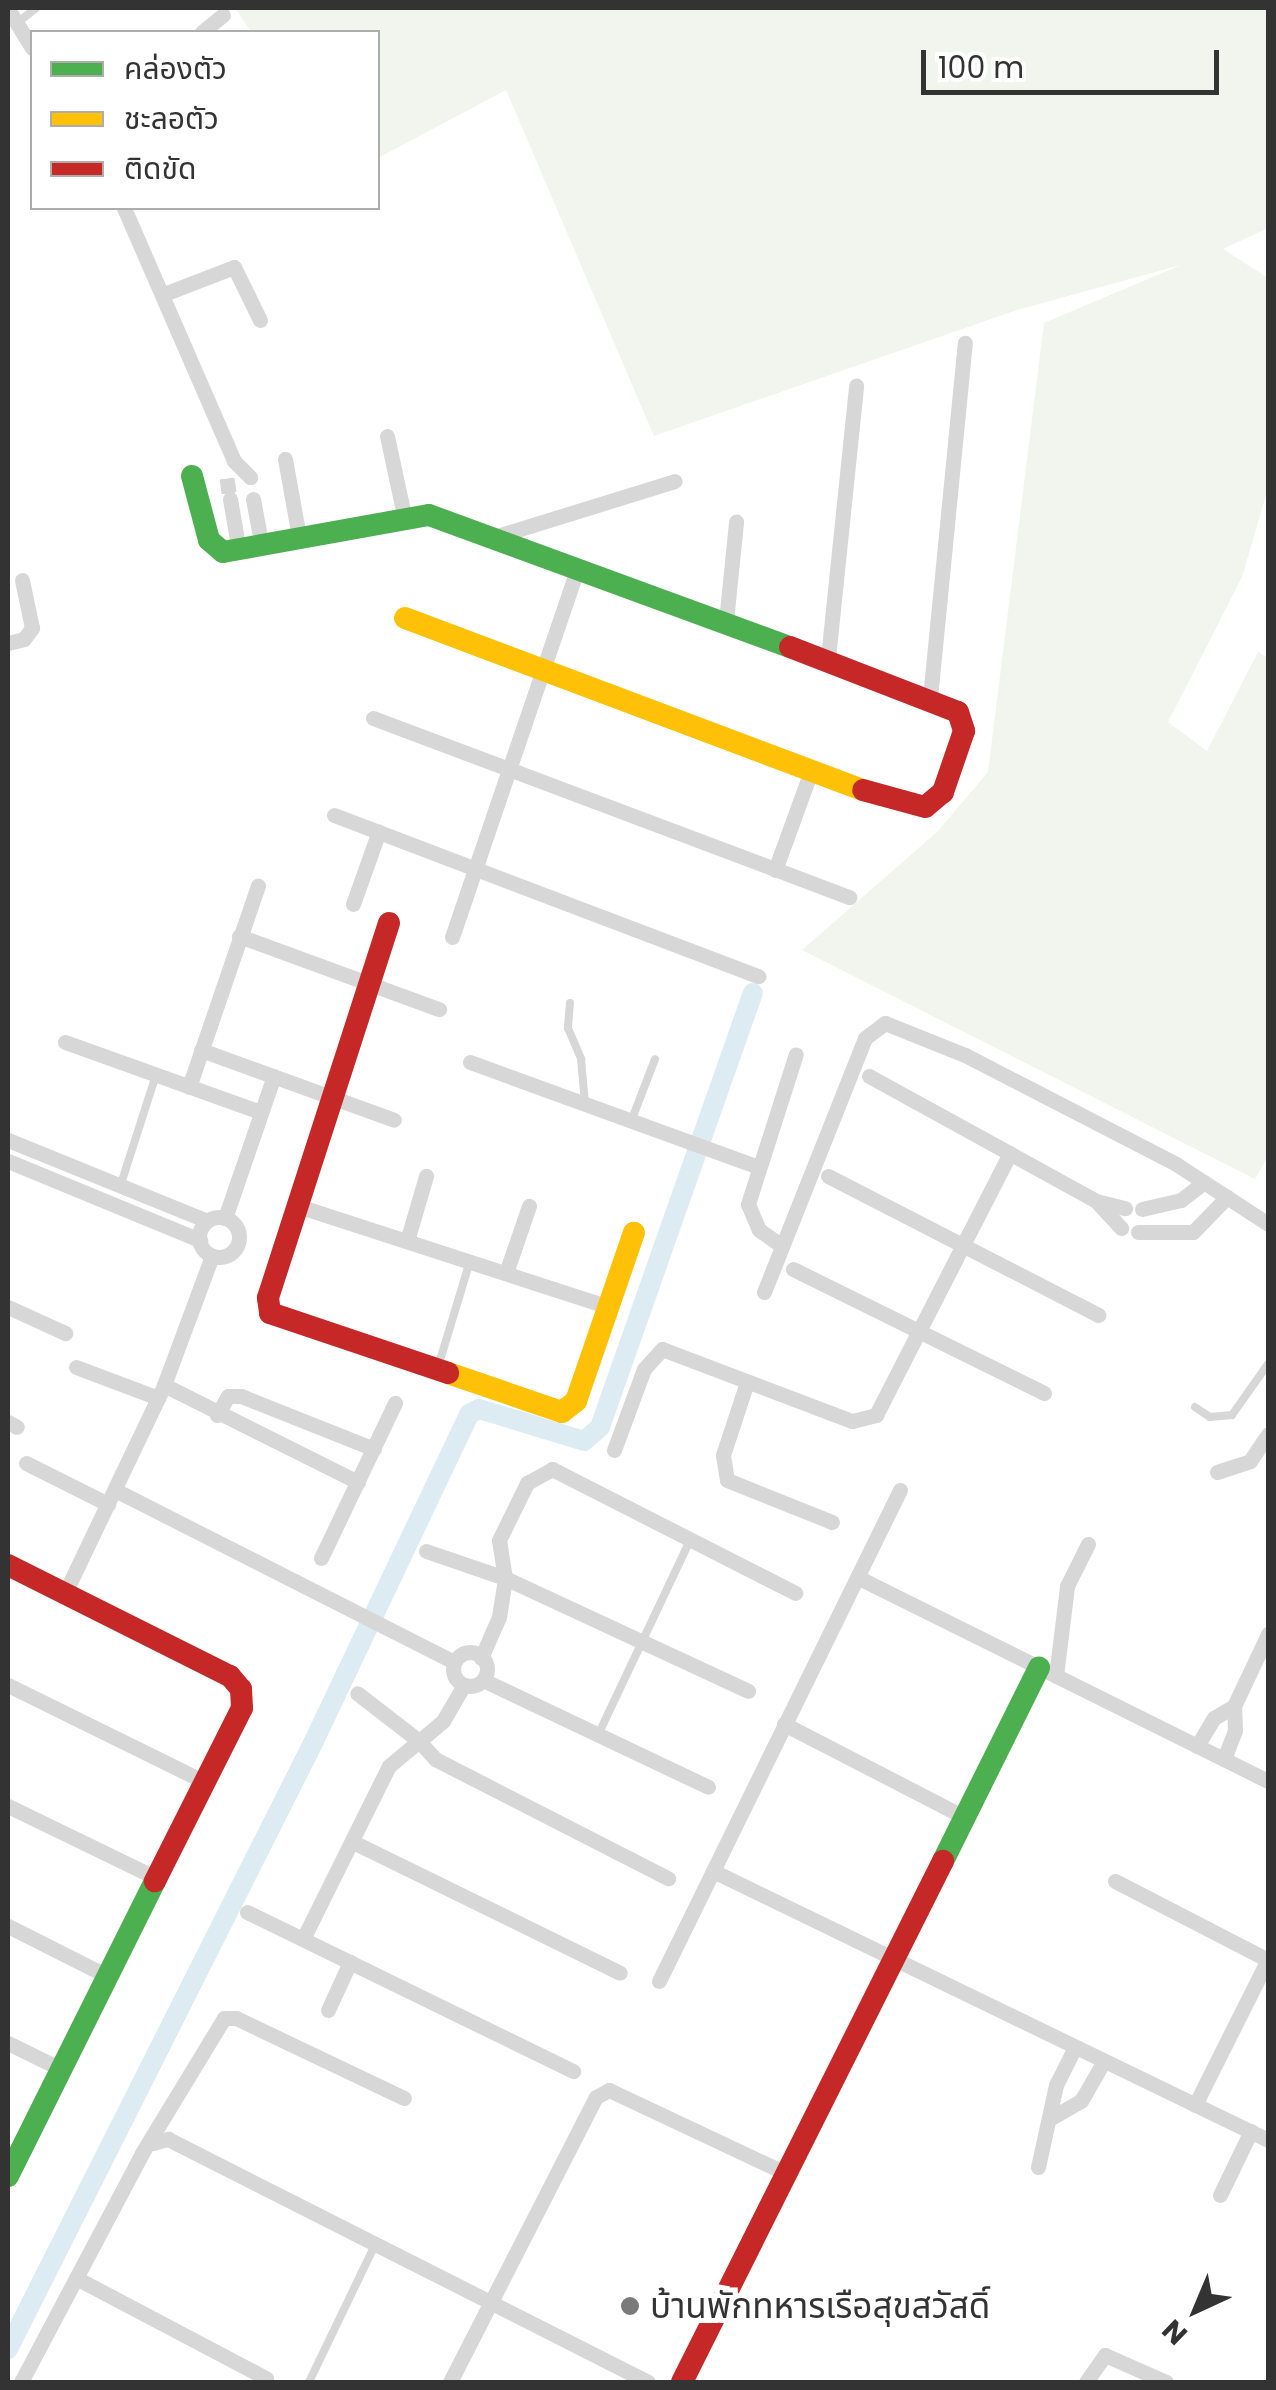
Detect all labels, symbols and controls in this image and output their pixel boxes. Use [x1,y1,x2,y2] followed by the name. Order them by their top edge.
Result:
[30,30,380,210] legend
[926,30,1224,92] scale bar
[938,46,1024,89] text: 100 m
[124,47,227,90] text: คล่องตัว
[124,97,219,140] text: ชะลอตัว
[124,147,196,190] text: ติดขัด
[1146,2260,1246,2360] north arrow
[650,2285,990,2327] place label: บ้านพักทหารเรือสุขสวัสดิ์
[619,2295,641,2317] marker: บ้านพักทหารเรือสุขสวัสดิ์
[1154,2311,1196,2353] text: N

